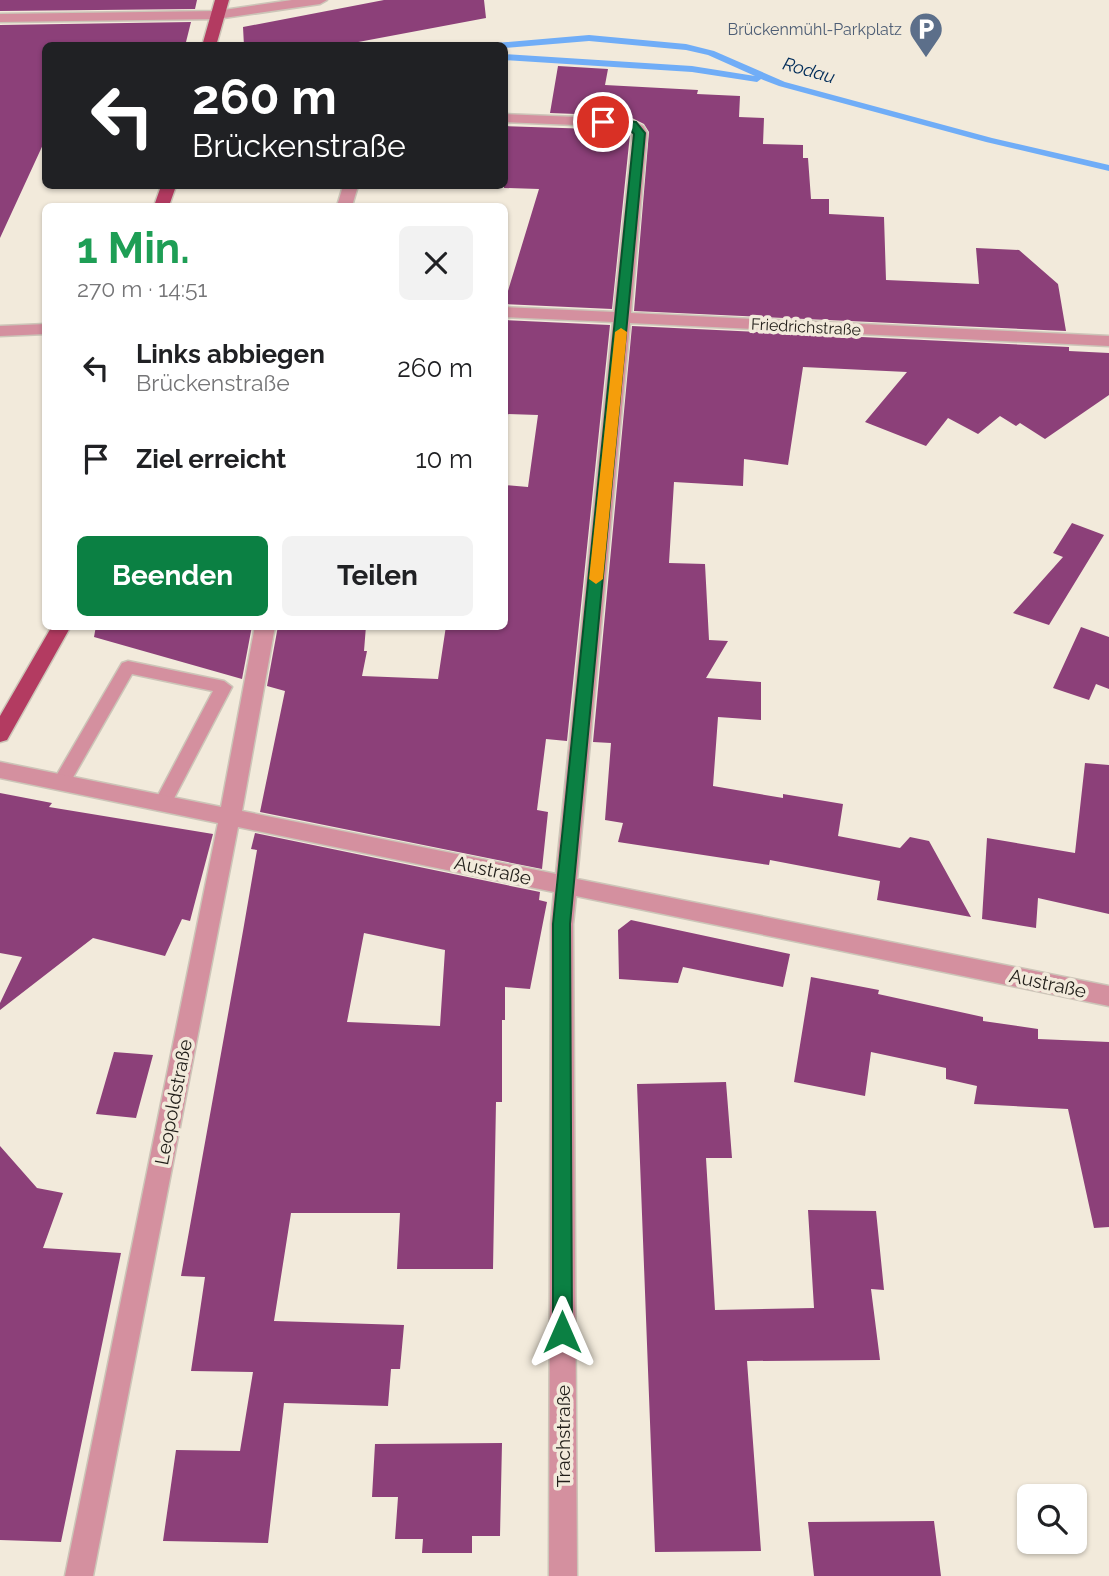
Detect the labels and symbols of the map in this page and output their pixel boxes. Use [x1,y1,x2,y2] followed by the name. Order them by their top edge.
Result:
[907,10,945,59] parking icon: Brückenmühl-Parkplatz
[728,20,902,39] place label: Brückenmühl-Parkplatz
[781,53,837,87] water label: Rodau
[573,92,633,152] pin
[751,315,861,339] street label: Friedrichstraße
[453,851,533,889] street label: Austraße
[1008,964,1088,1002] street label: Austraße
[150,1037,196,1167] street label: Leopoldstraße
[525,1295,599,1369] position arrow
[552,1385,574,1487] street label: Trachstraße

